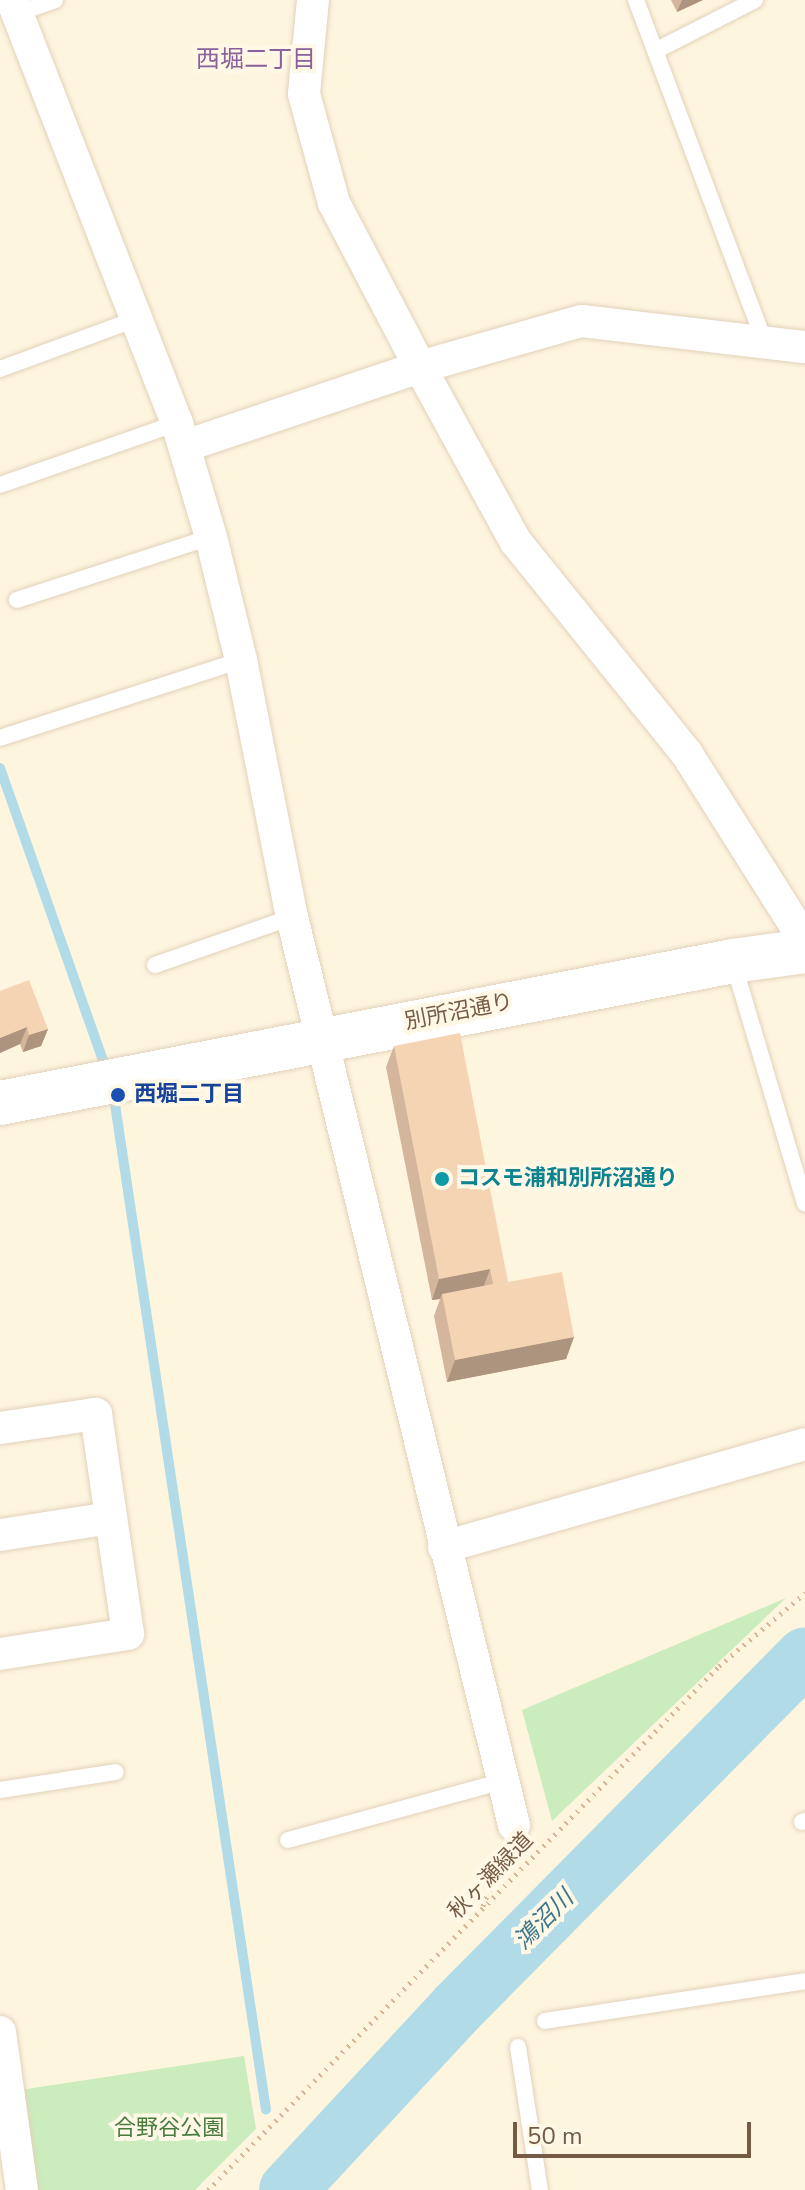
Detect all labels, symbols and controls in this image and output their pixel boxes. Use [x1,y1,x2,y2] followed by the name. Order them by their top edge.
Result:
[196,46,316,74] district label: 西堀二丁目
[402,989,516,1035] street label: 別所沼通り
[134,1082,244,1108] place label: 西堀二丁目
[109,1086,127,1104] marker: 西堀二丁目
[458,1166,678,1192] place label: コスモ浦和別所沼通り
[433,1170,451,1188] marker: コスモ浦和別所沼通り
[443,1827,539,1925] street label: 秋ヶ瀬緑道
[508,1884,580,1956] water label: 鴻沼川
[517,2106,755,2156] scale bar
[114,2116,224,2142] park label: 合野谷公園
[527,2120,583,2152] text: 50 m

